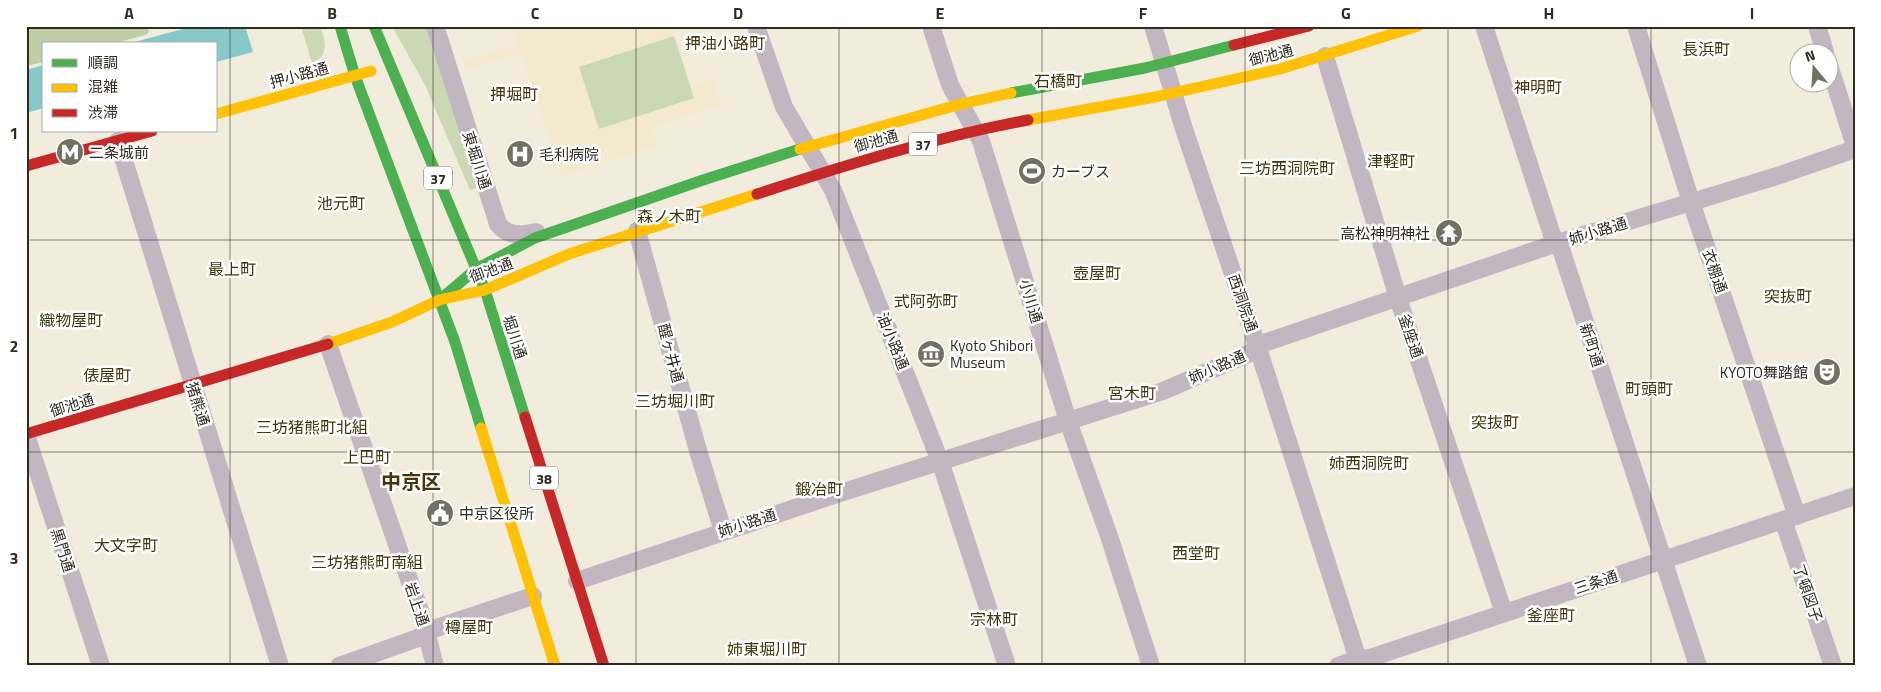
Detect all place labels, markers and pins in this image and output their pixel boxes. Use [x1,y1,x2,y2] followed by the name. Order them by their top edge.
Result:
[55,137,85,167] metro station icon: 二条城前
[505,139,535,169] hospital icon: 毛利病院
[89,141,149,164] place label: 二条城前
[539,143,599,166] place label: 毛利病院
[1017,156,1047,186] sports icon: カーブス
[1051,160,1110,183] place label: カーブス
[1434,218,1464,248] temple icon: 高松神明神社
[1340,222,1430,245] place label: 高松神明神社
[950,334,1033,374] place label: Kyoto Shibori Museum
[916,339,946,369] museum icon: Kyoto Shibori Museum
[1812,357,1842,387] theatre icon: KYOTO舞踏館
[1720,361,1808,384] place label: KYOTO舞踏館
[425,498,455,528] public building icon: 中京区役所
[459,502,534,525] place label: 中京区役所

